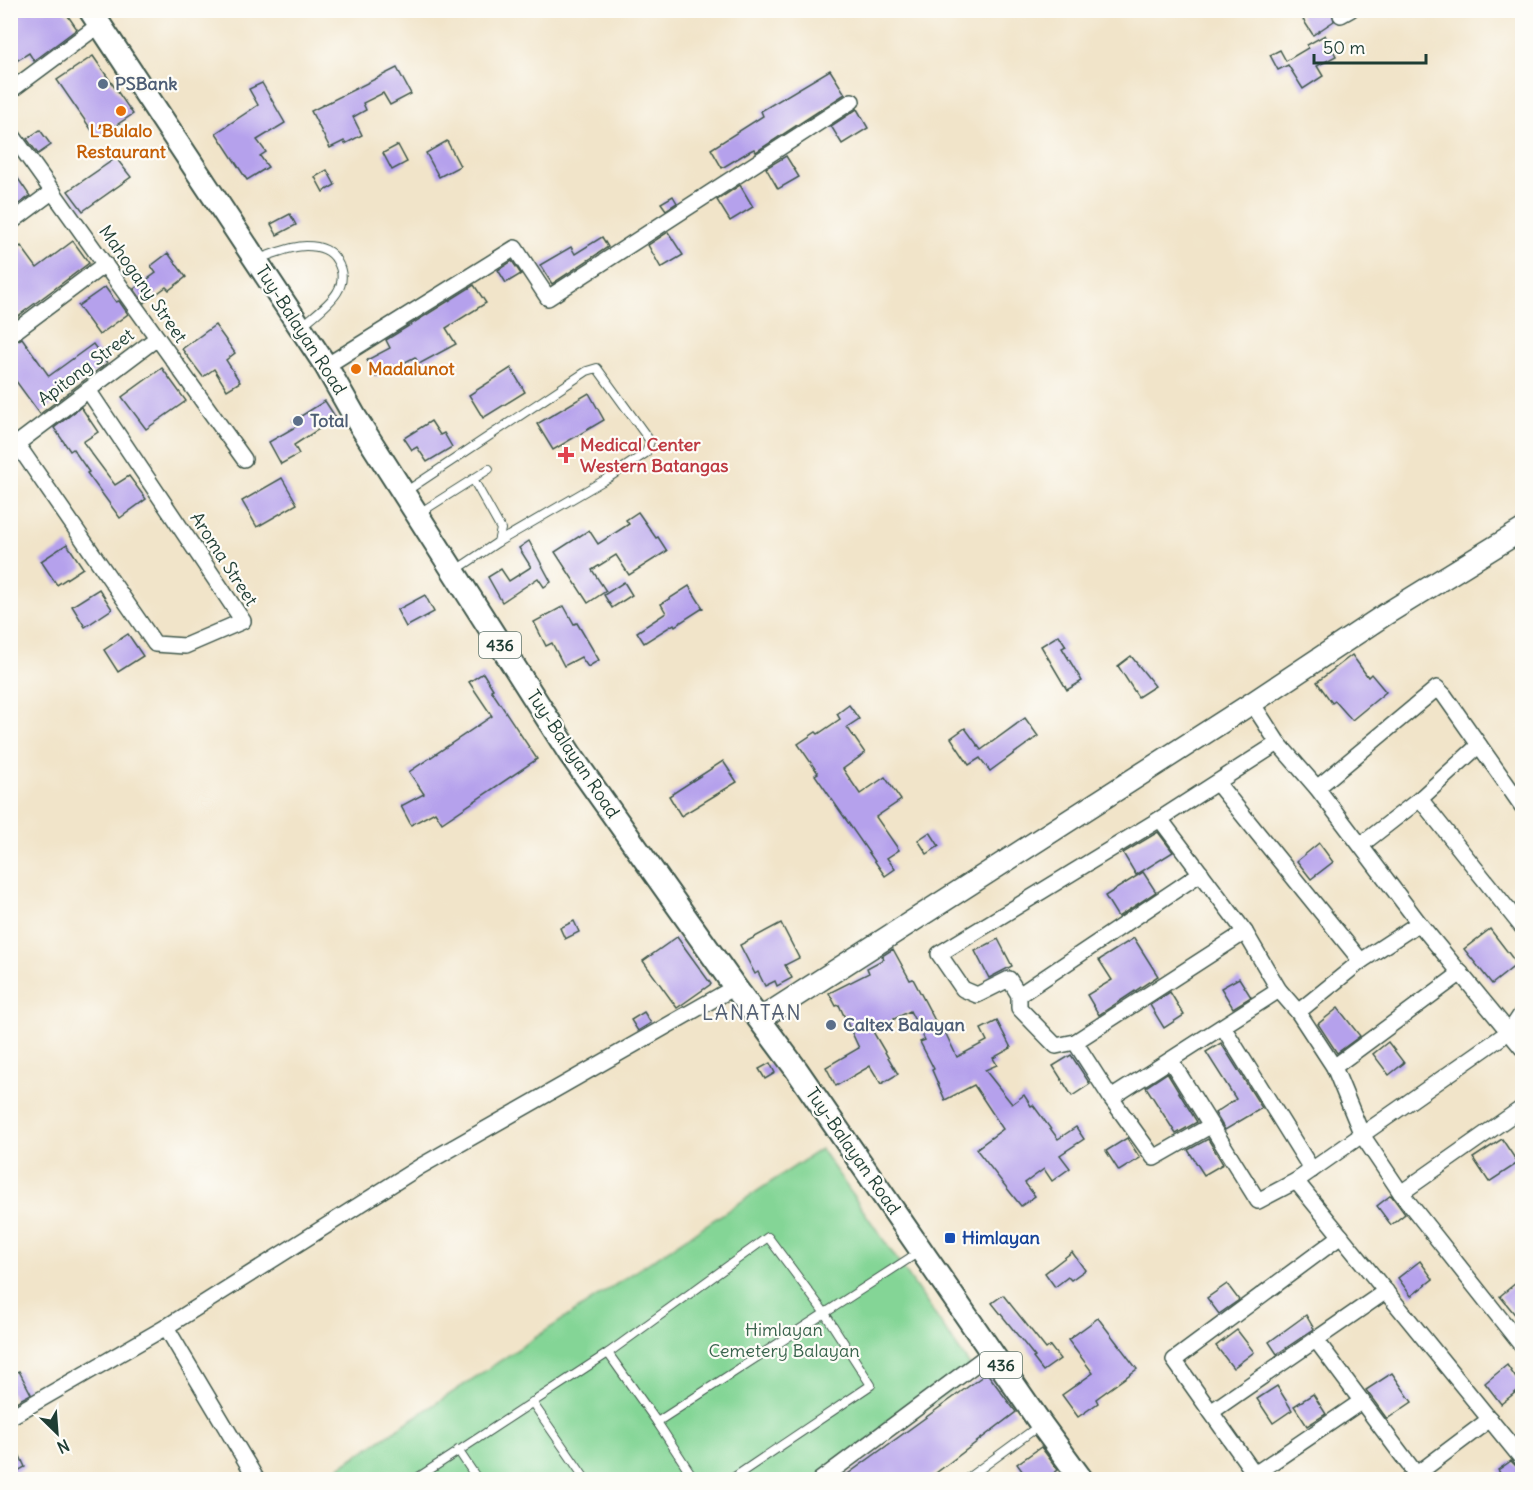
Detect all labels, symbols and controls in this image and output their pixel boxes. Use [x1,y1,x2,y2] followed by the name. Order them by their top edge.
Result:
[1314,27,1426,65] scale bar
[1323,36,1365,59] text: 50 m
[115,72,178,95] place label: PSBank
[96,77,110,91] marker: PSBank
[114,104,128,118] marker: L’Bulalo Restaurant
[76,119,167,163] place label: L’Bulalo Restaurant
[94,220,193,347] street label: Mahogany Street
[251,261,352,399] street label: Tuy-Balayan Road
[33,323,138,410] street label: Apitong Street
[368,357,455,380] place label: Madalunot
[349,362,363,376] marker: Madalunot
[310,409,349,432] place label: Total
[291,414,305,428] marker: Total
[580,433,729,477] place label: Medical Center Western Batangas
[557,446,575,464] marker: Medical Center Western Batangas
[186,507,263,610] street label: Aroma Street
[479,632,521,658] road number: 436
[522,685,625,823] street label: Tuy-Balayan Road
[702,999,802,1026] district label: LANATAN
[843,1013,966,1036] place label: Caltex Balayan
[824,1018,838,1032] marker: Caltex Balayan
[801,1083,906,1219] street label: Tuy-Balayan Road
[962,1226,1040,1249] place label: Himlayan
[943,1231,957,1245] marker: Himlayan
[708,1318,860,1362] park label: Himlayan Cemetery Balayan
[980,1352,1022,1378] road number: 436
[27,1403,87,1463] north arrow
[54,1435,73,1458] text: N

